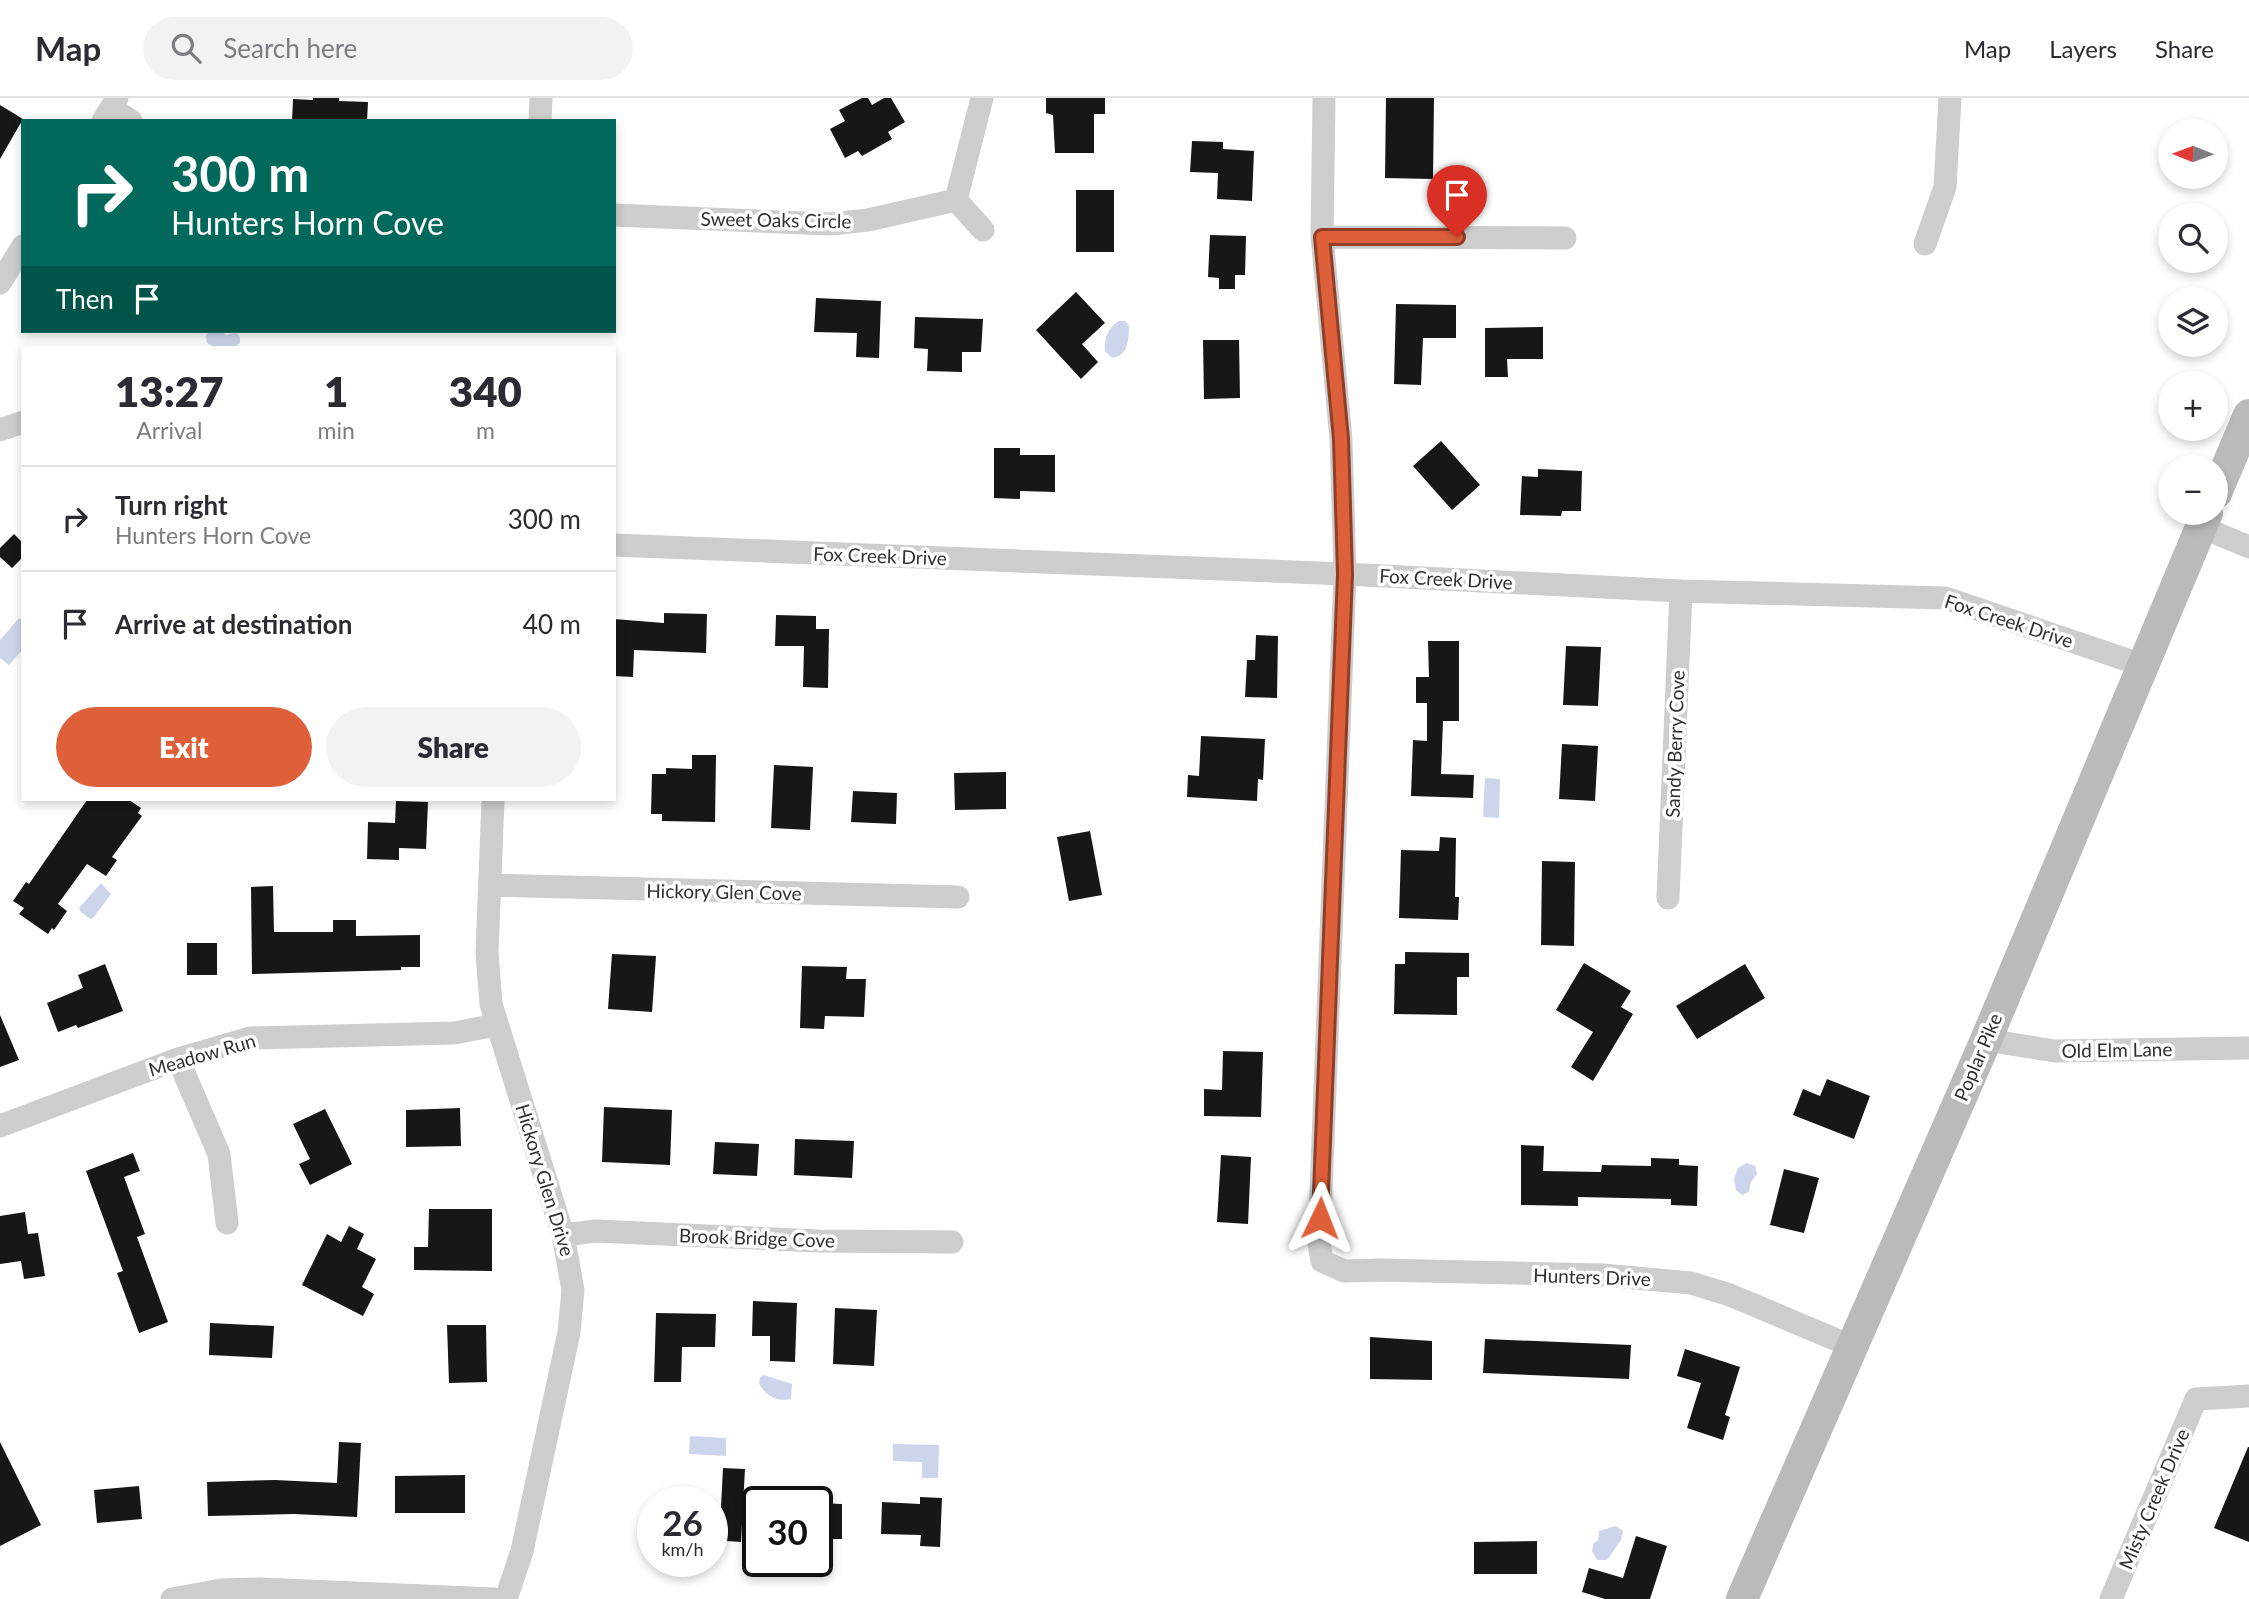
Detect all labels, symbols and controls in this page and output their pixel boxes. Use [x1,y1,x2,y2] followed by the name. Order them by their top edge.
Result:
[143,17,633,80] search box
[35,28,101,68] text: Map
[167,29,205,67] icon: search
[223,32,357,64] text: Search here
[1964,34,2011,63] text: Map
[2049,34,2117,63] text: Layers
[2155,34,2214,63] text: Share
[2158,119,2228,189] north arrow
[2158,119,2228,525] map controls
[171,144,309,202] text: 300 m
[56,147,147,238] icon: right
[1427,165,1487,237] pin
[1438,176,1476,214] icon: arrive
[171,203,444,242] text: Hunters Horn Cove
[2158,203,2228,273] button: search
[700,207,852,232] street label: Sweet Oaks Circle
[128,280,166,318] icon: arrive
[56,283,114,315] text: Then
[2158,287,2228,357] button: layers
[115,366,224,416] text: 13:27
[324,366,348,416] text: 1
[449,366,522,416] text: 340
[2158,371,2228,441] button: +
[136,416,202,444] text: Arrival
[318,416,355,444] text: min
[476,416,495,444] text: m
[2158,455,2228,525] button: −
[115,489,228,521] text: Turn right
[56,500,94,538] icon: right
[508,503,581,535] text: 300 m
[115,521,311,549] text: Hunters Horn Cove
[813,542,947,569] street label: Fox Creek Drive
[1379,564,1513,593] street label: Fox Creek Drive
[1942,589,2076,652] street label: Fox Creek Drive
[56,605,94,643] icon: arrive
[115,608,352,640] text: Arrive at destination
[523,608,581,640] text: 40 m
[1660,670,1689,818] street label: Sandy Berry Cove
[56,707,312,787] button: Exit
[326,707,581,787] button: Share
[646,879,802,904] street label: Hickory Glen Cove
[1949,1010,2006,1104] street label: Poplar Pike
[146,1028,258,1081] street label: Meadow Run
[2061,1037,2173,1062] street label: Old Elm Lane
[511,1101,580,1259] street label: Hickory Glen Drive
[1283,1181,1357,1255] position arrow
[679,1223,835,1252] street label: Brook Bridge Cove
[1533,1263,1651,1290] street label: Hunters Drive
[2114,1425,2193,1572] street label: Misty Creek Drive
[742,1486,833,1577] speed limit sign: 30
[662,1501,703,1543] text: 26
[661,1538,704,1560] text: km/h

